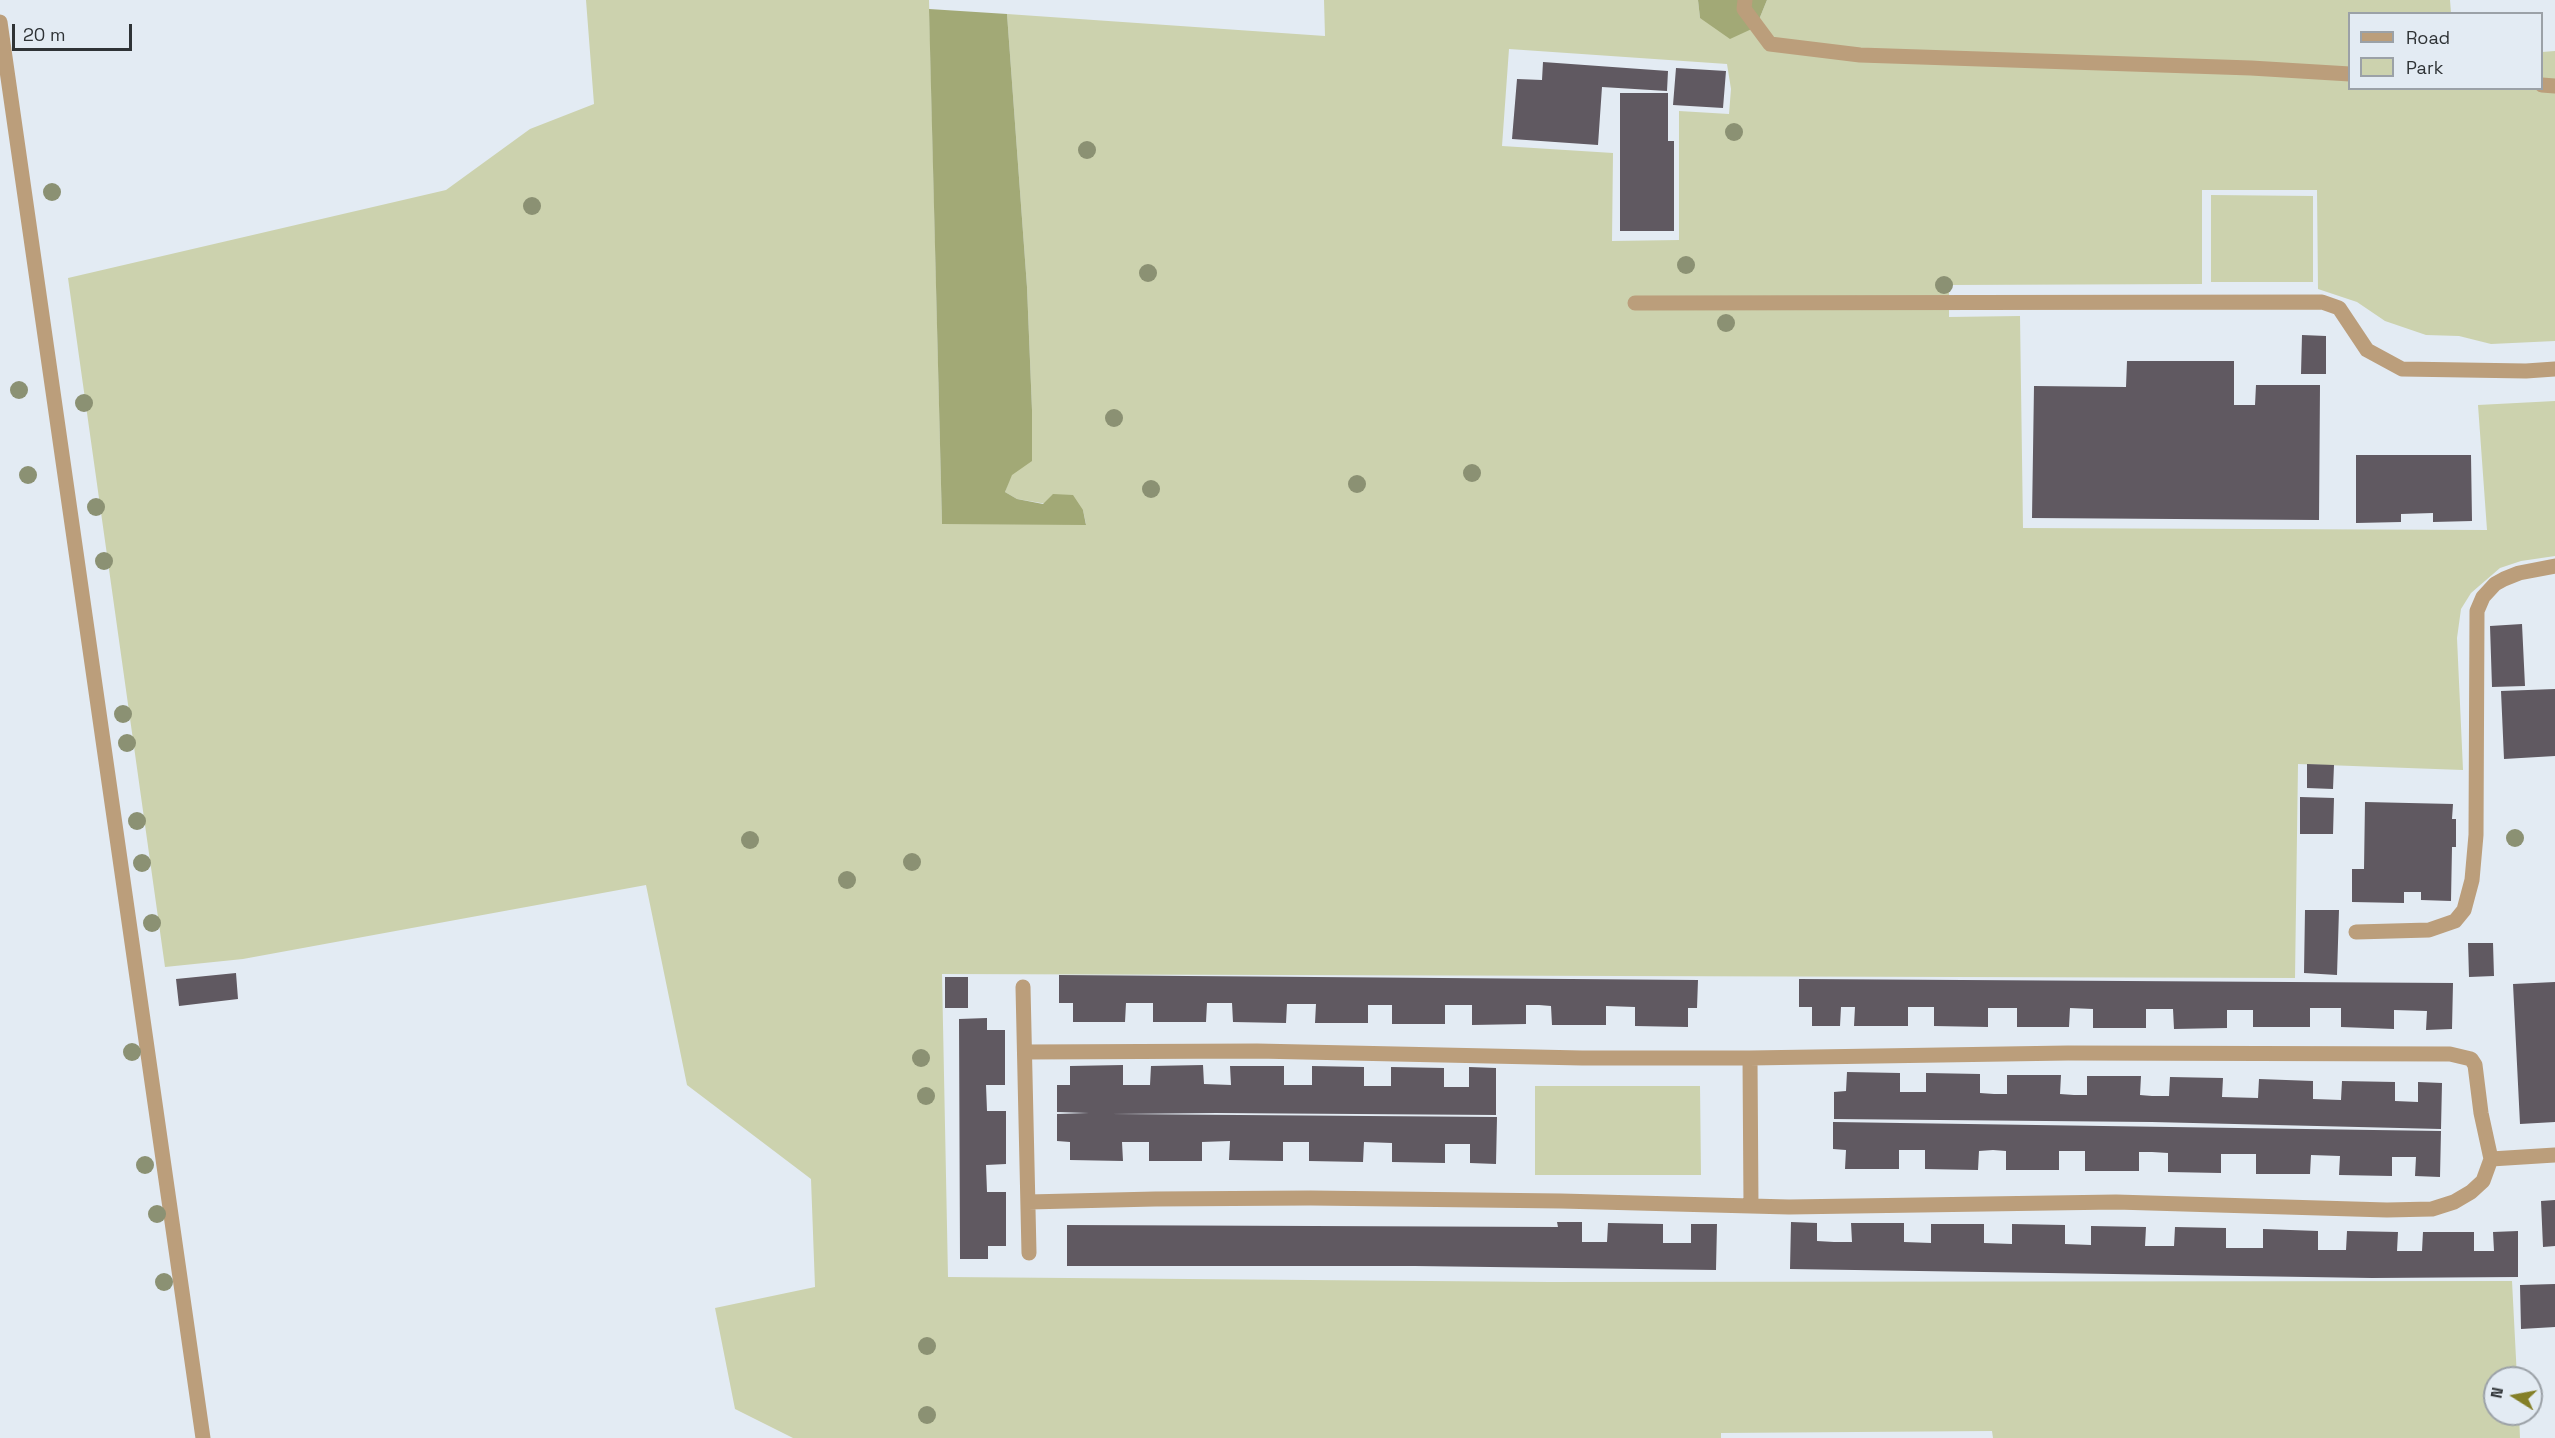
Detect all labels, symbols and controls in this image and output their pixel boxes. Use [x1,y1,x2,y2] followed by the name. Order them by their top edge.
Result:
[15,12,135,50] scale bar
[2348,12,2543,90] legend
[23,23,66,46] text: 20 m
[2406,26,2450,49] text: Road
[2406,56,2443,79] text: Park
[2483,1366,2543,1426] north arrow
[2485,1386,2508,1400] text: N

